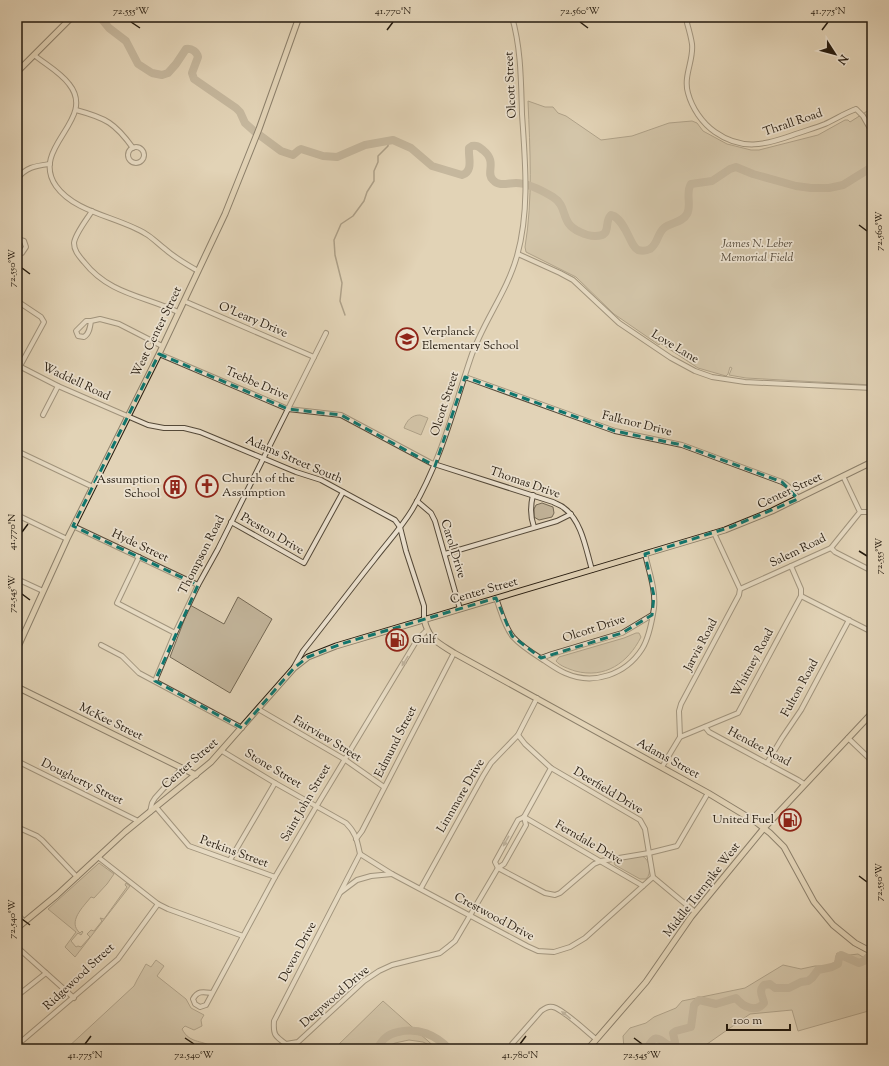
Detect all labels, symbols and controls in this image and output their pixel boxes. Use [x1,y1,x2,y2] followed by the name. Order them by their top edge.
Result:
[113,4,149,19] text: 72.555°W
[375,4,411,19] text: 41.770°N
[560,4,600,19] text: 72.560°W
[811,4,845,19] text: 41.775°N
[815,34,855,74] north arrow
[833,50,852,68] text: N
[500,51,522,119] street label: Olcott Street
[761,104,825,142] street label: Thrall Road
[872,211,887,251] text: 72.560°W
[720,235,794,267] park label: James N. Leber Memorial Field
[5,249,20,287] text: 72.550°W
[127,284,187,380] street label: West Center Street
[216,297,291,343] street label: O'Leary Drive
[422,323,519,355] place label: Verplanck Elementary School
[394,326,420,352] school or university icon: Verplanck Elementary School
[648,326,703,369] street label: Love Lane
[39,358,113,406] street label: Waddell Road
[222,363,292,406] street label: Trebbe Drive
[426,369,464,439] street label: Olcott Street
[600,407,674,441] street label: Falknor Drive
[243,431,345,489] street label: Adams Street South
[487,463,563,504] street label: Thomas Drive
[755,468,825,514] street label: Center Street
[222,470,295,502] place label: Church of the Assumption
[96,471,161,503] place label: Assumption School
[194,473,220,499] church icon: Church of the Assumption
[162,474,188,500] building icon: Assumption School
[237,509,307,560] street label: Preston Drive
[174,512,230,598] street label: Thompson Road
[5,514,20,550] text: 41.770°N
[436,517,471,581] street label: Carol Drive
[109,525,171,567] street label: Hyde Street
[767,529,830,572] street label: Salem Road
[872,538,887,574] text: 72.555°W
[448,573,520,609] street label: Center Street
[5,575,20,613] text: 72.545°W
[560,610,628,648] street label: Olcott Drive
[679,615,722,675] street label: Jarvis Road
[727,625,779,701] street label: Whitney Road
[384,627,410,653] fuel station icon: Gulf
[412,631,437,649] place label: Gulf
[401,655,408,667] one-way arrow
[777,656,823,720] street label: Fulton Road
[76,699,146,745] street label: McKee Street
[370,703,422,781] street label: Edmund Street
[289,711,365,767] street label: Fairview Street
[724,723,794,771] street label: Hendee Road
[158,734,222,794] street label: Center Street
[633,734,703,784] street label: Adams Street
[241,745,305,793] street label: Stone Street
[38,754,126,810] street label: Dougherty Street
[433,755,490,836] street label: Linnmore Drive
[276,761,336,845] street label: Saint John Street
[570,763,647,819] street label: Deerfield Drive
[777,807,803,833] fuel station icon: United Fuel
[712,811,775,829] place label: United Fuel
[552,816,627,870] street label: Ferndale Drive
[197,831,271,873] street label: Perkins Street
[503,835,510,847] one-way arrow
[659,839,745,941] street label: Middle Turnpike West
[872,863,887,901] text: 72.550°W
[451,888,538,946] street label: Crestwood Drive
[5,899,20,939] text: 72.540°W
[275,918,322,985] street label: Devon Drive
[39,939,119,1015] street label: Ridgewood Street
[296,961,374,1032] street label: Deepwood Drive
[727,1006,790,1032] scale bar
[561,1010,571,1019] one-way arrow
[733,1012,762,1030] text: 100 m
[68,1048,102,1063] text: 41.775°N
[174,1048,214,1063] text: 72.540°W
[502,1048,538,1063] text: 41.780°N
[623,1048,661,1063] text: 72.545°W

